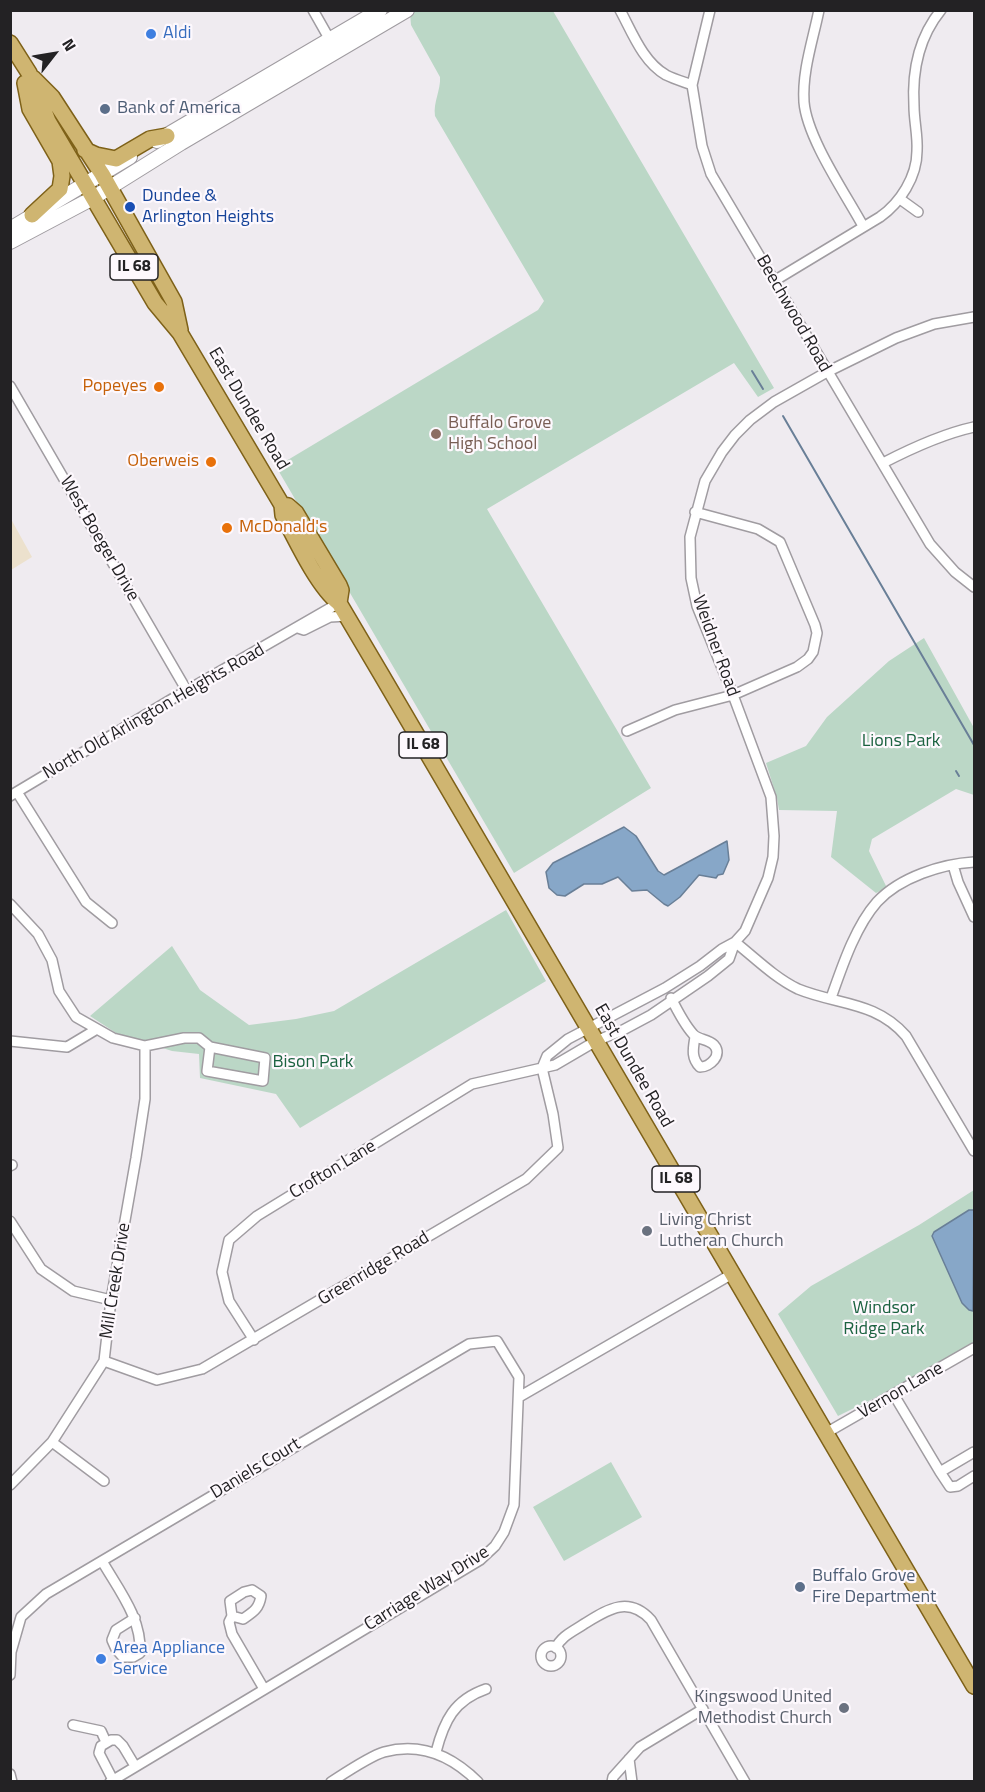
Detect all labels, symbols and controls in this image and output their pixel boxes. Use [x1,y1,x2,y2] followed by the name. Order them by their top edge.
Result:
[163,23,191,45] place label: Aldi
[24,24,84,84] north arrow
[144,27,158,41] marker: Aldi
[56,34,83,56] text: N
[117,98,241,120] place label: Bank of America
[98,102,112,116] marker: Bank of America
[142,186,274,228] place label: Dundee & Arlington Heights
[123,200,137,214] marker: Dundee & Arlington Heights
[751,252,835,376] street label: Beechwood Road
[110,254,158,280] road number: IL 68
[203,344,293,474] street label: East Dundee Road
[82,376,147,398] place label: Popeyes
[152,380,166,394] marker: Popeyes
[448,413,551,456] place label: Buffalo Grove High School
[429,427,443,441] marker: Buffalo Grove High School
[127,451,199,473] place label: Oberweis
[204,455,218,469] marker: Oberweis
[54,473,144,605] street label: West Boeger Drive
[239,517,327,539] place label: McDonald's
[220,521,234,535] marker: McDonald's
[687,592,743,700] street label: Weidner Road
[39,640,269,784] street label: North Old Arlington Heights Road
[862,731,940,753] park label: Lions Park
[399,732,447,758] road number: IL 68
[589,1000,677,1132] street label: East Dundee Road
[273,1052,353,1074] park label: Bison Park
[286,1136,380,1204] street label: Crofton Lane
[652,1166,700,1192] road number: IL 68
[659,1210,784,1252] place label: Living Christ Lutheran Church
[96,1221,136,1341] street label: Mill Creek Drive
[640,1224,654,1238] marker: Living Christ Lutheran Church
[314,1227,434,1311] street label: Greenridge Road
[843,1298,925,1340] park label: Windsor Ridge Park
[855,1358,947,1424] street label: Vernon Lane
[207,1434,305,1504] street label: Daniels Court
[361,1542,493,1636] street label: Carriage Way Drive
[812,1566,936,1608] place label: Buffalo Grove Fire Department
[793,1580,807,1594] marker: Buffalo Grove Fire Department
[113,1638,225,1680] place label: Area Appliance Service
[94,1652,108,1666] marker: Area Appliance Service
[694,1687,832,1730] place label: Kingswood United Methodist Church
[837,1701,851,1715] marker: Kingswood United Methodist Church

